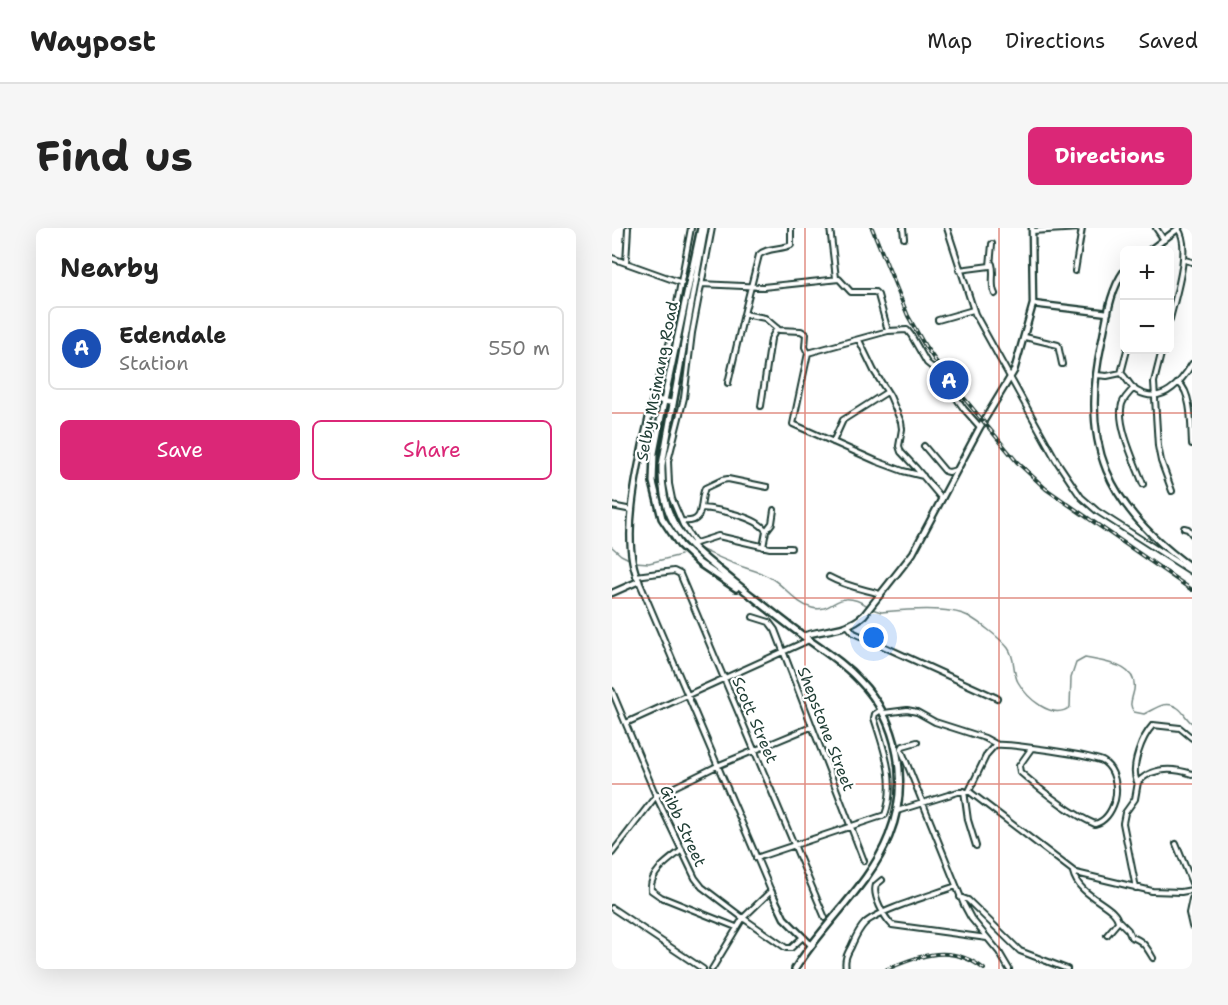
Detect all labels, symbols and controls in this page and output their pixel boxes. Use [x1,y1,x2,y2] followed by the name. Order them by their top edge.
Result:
[30,22,156,60] text: Waypost
[927,27,972,55] text: Map
[1005,27,1105,55] text: Directions
[1138,27,1198,55] text: Saved
[1028,127,1192,185] button: Directions
[36,128,193,184] text: Find us
[1120,246,1174,354] map controls
[1120,246,1174,300] button: +
[60,250,159,285] text: Nearby
[631,299,683,463] street label: Selby Msimang Road
[1120,300,1174,354] button: −
[119,321,227,350] text: Edendale
[74,335,89,361] text: A
[488,335,550,361] text: 550 m
[119,350,188,376] text: Station
[930,358,968,402] pin: A
[60,420,300,480] button: Save
[312,420,552,480] button: Share
[859,623,888,652] your location
[793,664,859,794] street label: Shepstone Street
[727,673,783,767] street label: Scott Street
[655,782,711,870] street label: Gibb Street

